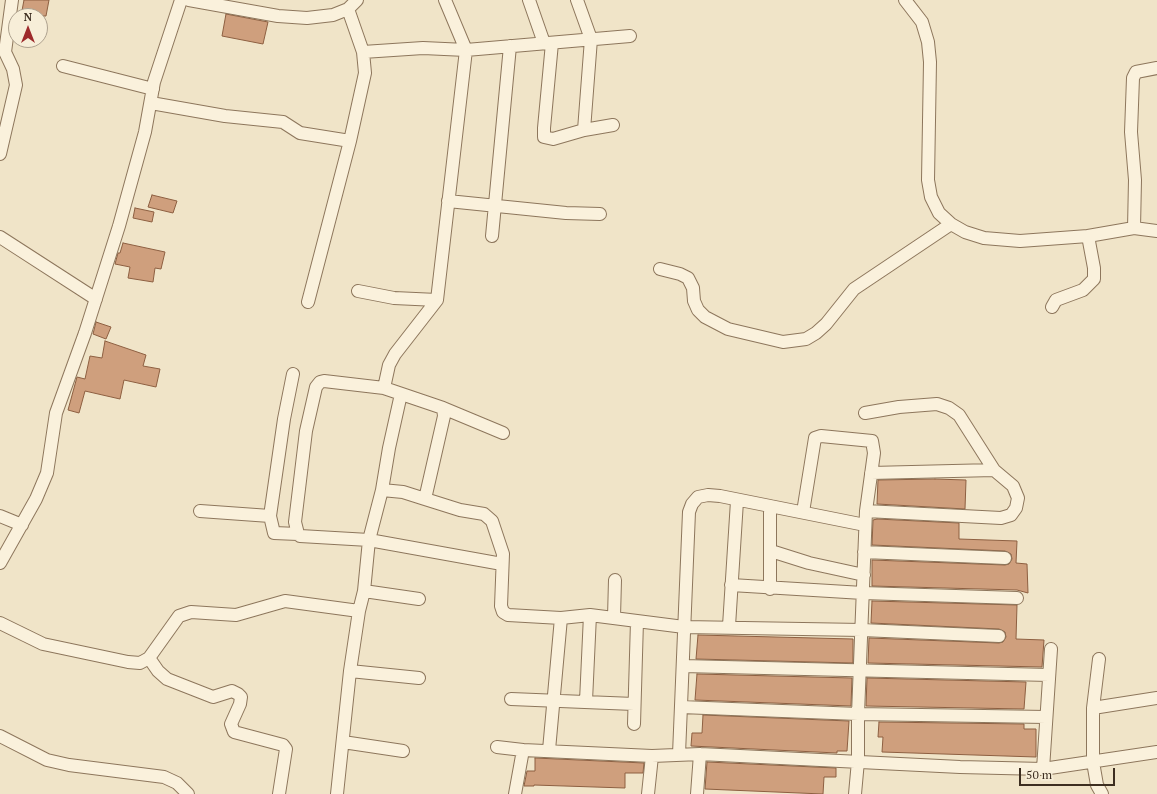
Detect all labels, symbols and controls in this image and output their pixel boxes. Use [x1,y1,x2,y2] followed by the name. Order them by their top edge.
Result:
[8,8,48,48] north arrow
[24,10,32,24] text: N
[1021,760,1117,786] scale bar
[1026,767,1052,782] text: 50 m

